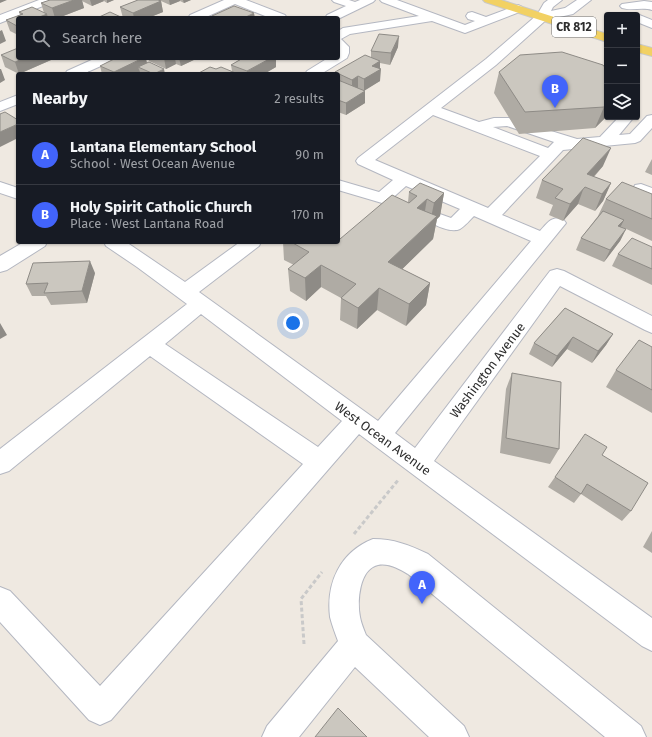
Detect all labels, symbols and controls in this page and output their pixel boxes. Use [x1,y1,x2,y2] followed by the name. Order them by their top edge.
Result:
[604,12,640,120] map controls
[604,12,640,48] button: +
[16,16,340,60] search box
[552,17,596,37] road number: CR 812
[30,27,52,49] icon: search
[62,29,142,47] text: Search here
[604,48,640,84] button: −
[542,75,568,108] pin: B
[604,84,640,120] button: layers
[32,88,87,109] text: Nearby
[274,91,324,106] text: 2 results
[70,138,256,156] text: Lantana Elementary School
[41,147,49,162] text: A
[295,147,324,162] text: 90 m
[70,156,235,171] text: School · West Ocean Avenue
[70,198,252,216] text: Holy Spirit Catholic Church
[41,207,49,222] text: B
[291,207,324,222] text: 170 m
[70,216,224,231] text: Place · West Lantana Road
[283,313,303,333] your location
[447,320,528,421] street label: Washington Avenue
[332,399,434,478] street label: West Ocean Avenue
[409,571,435,604] pin: A

